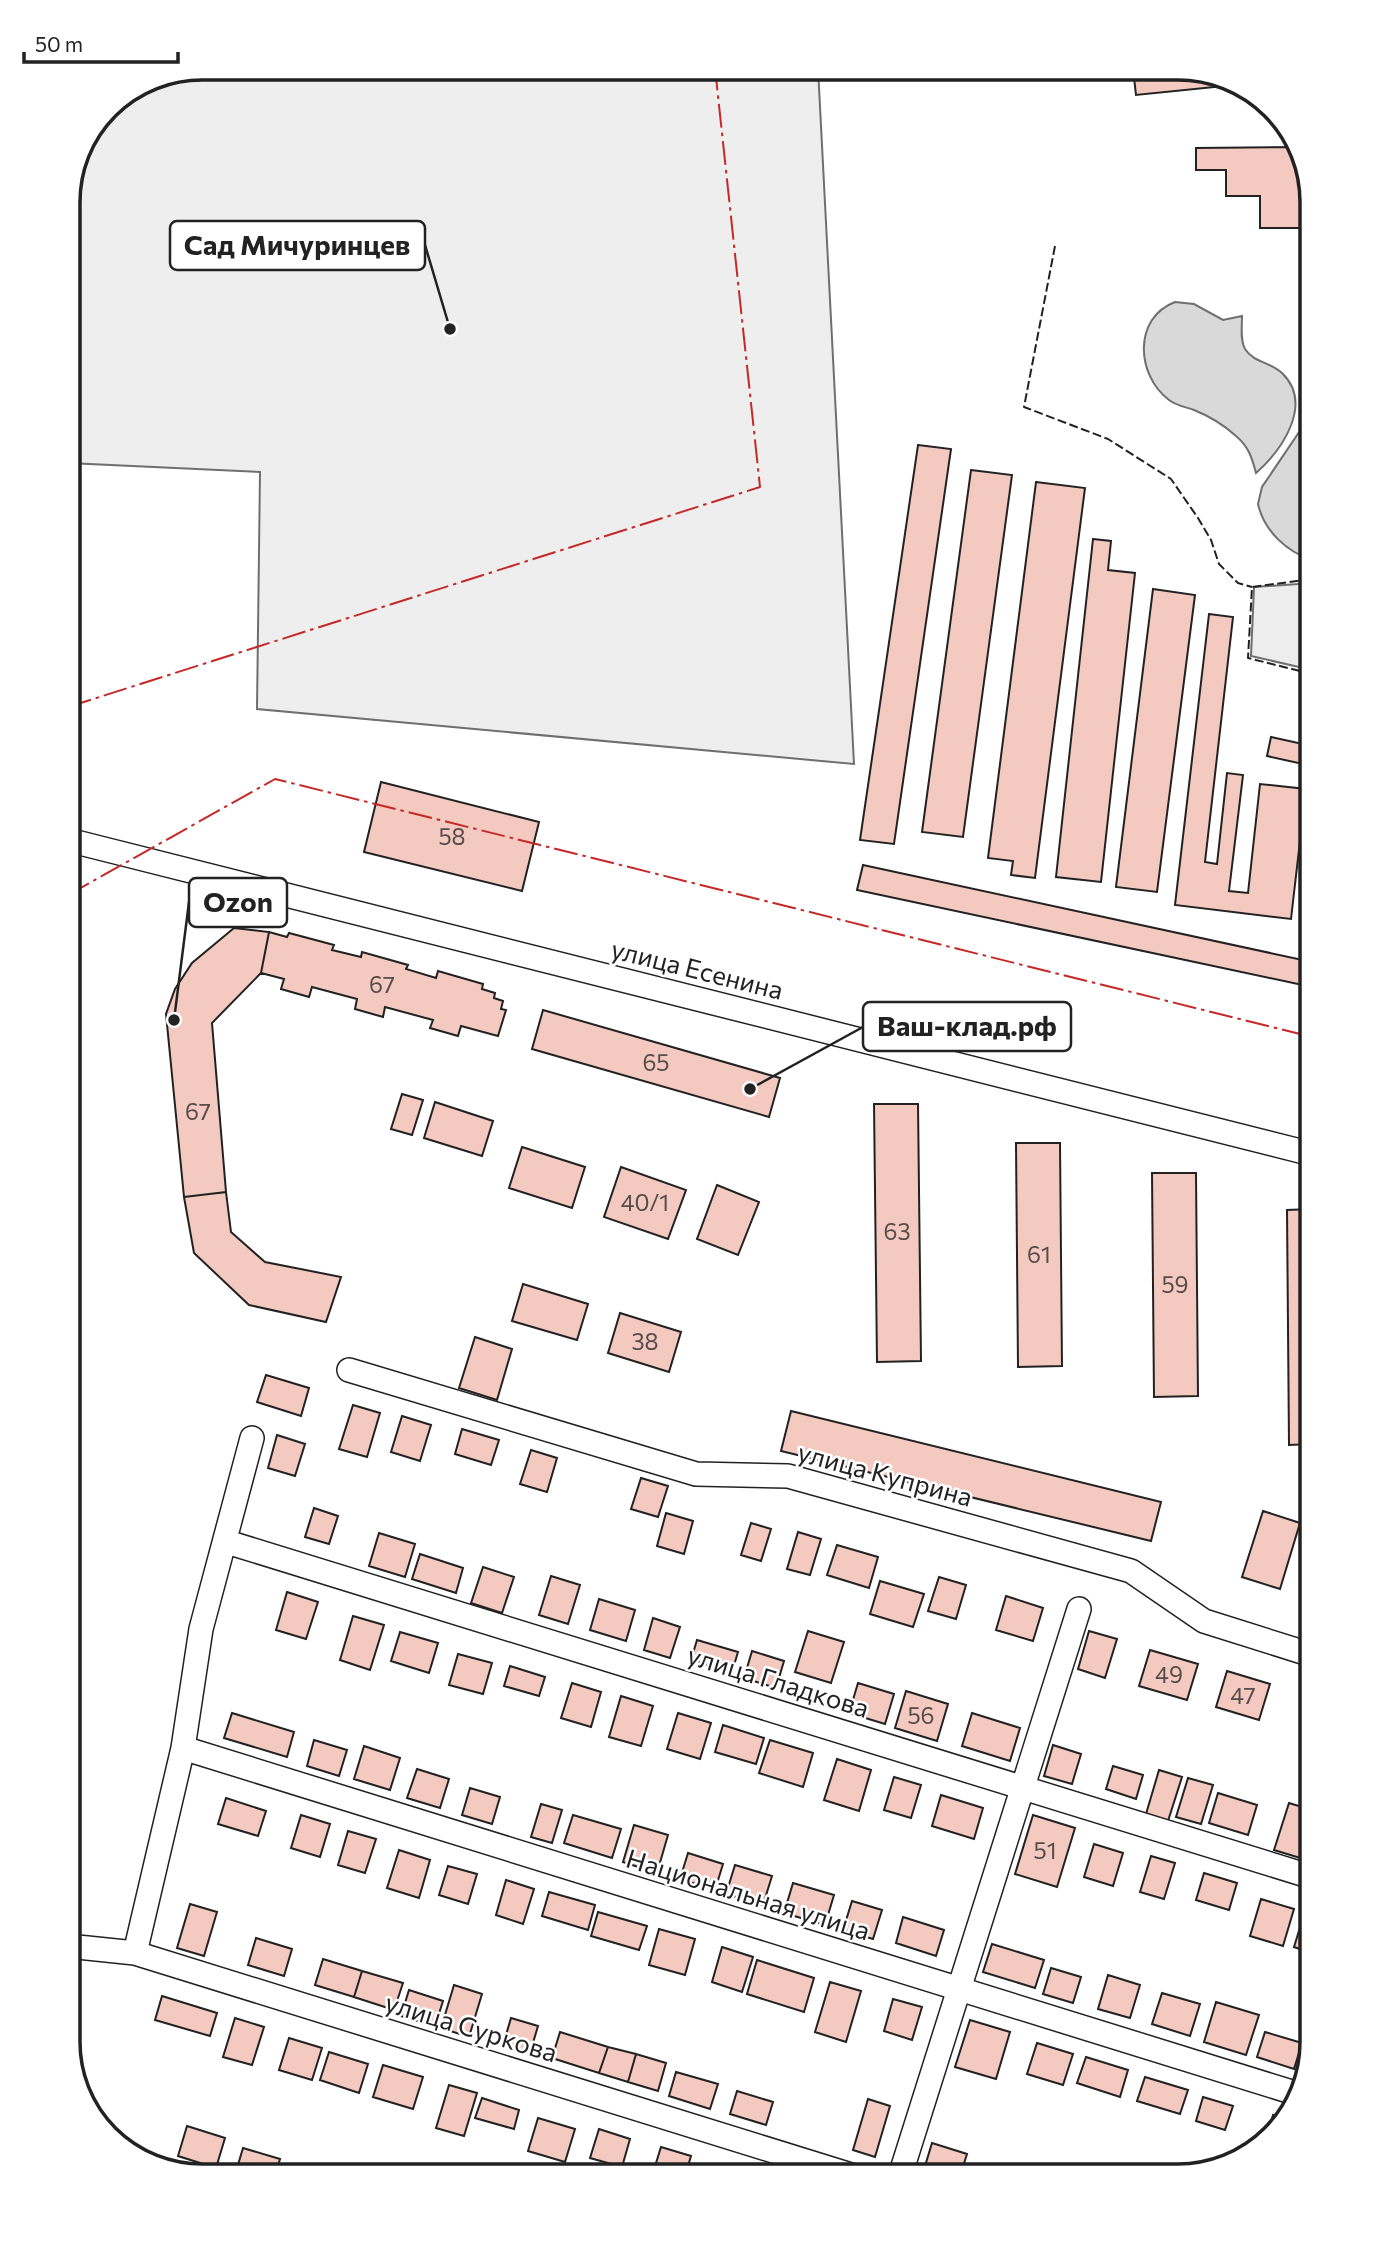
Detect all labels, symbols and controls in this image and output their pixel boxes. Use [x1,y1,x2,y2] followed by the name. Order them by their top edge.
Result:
[24,21,178,65] scale bar
[35,31,83,56] text: 50 m
[170,221,425,270] callout: Сад Мичуринцев
[184,227,410,261] text: Сад Мичуринцев
[438,822,466,850] house number: 58
[189,878,287,927] callout: Ozon
[203,884,273,918] text: Ozon
[608,932,787,1005] street label: улица Есенина
[369,970,395,998] house number: 67
[863,1002,1071,1051] callout: Ваш-клад.рф
[877,1008,1057,1042] text: Ваш-клад.рф
[642,1048,670,1076] house number: 65
[185,1097,211,1125] house number: 67
[621,1188,669,1216] house number: 40/1
[883,1217,911,1245] house number: 63
[1027,1240,1051,1268] house number: 61
[1161,1270,1189,1298] house number: 59
[631,1327,659,1355] house number: 38
[795,1435,976,1512] street label: улица Куприна
[684,1638,873,1723] street label: улица Гладкова
[1155,1660,1183,1688] house number: 49
[1230,1681,1256,1709] house number: 47
[907,1701,935,1729] house number: 56
[1033,1836,1057,1864] house number: 51
[623,1842,874,1945] street label: Национальная улица
[382,1986,561,2067] street label: улица Суркова

